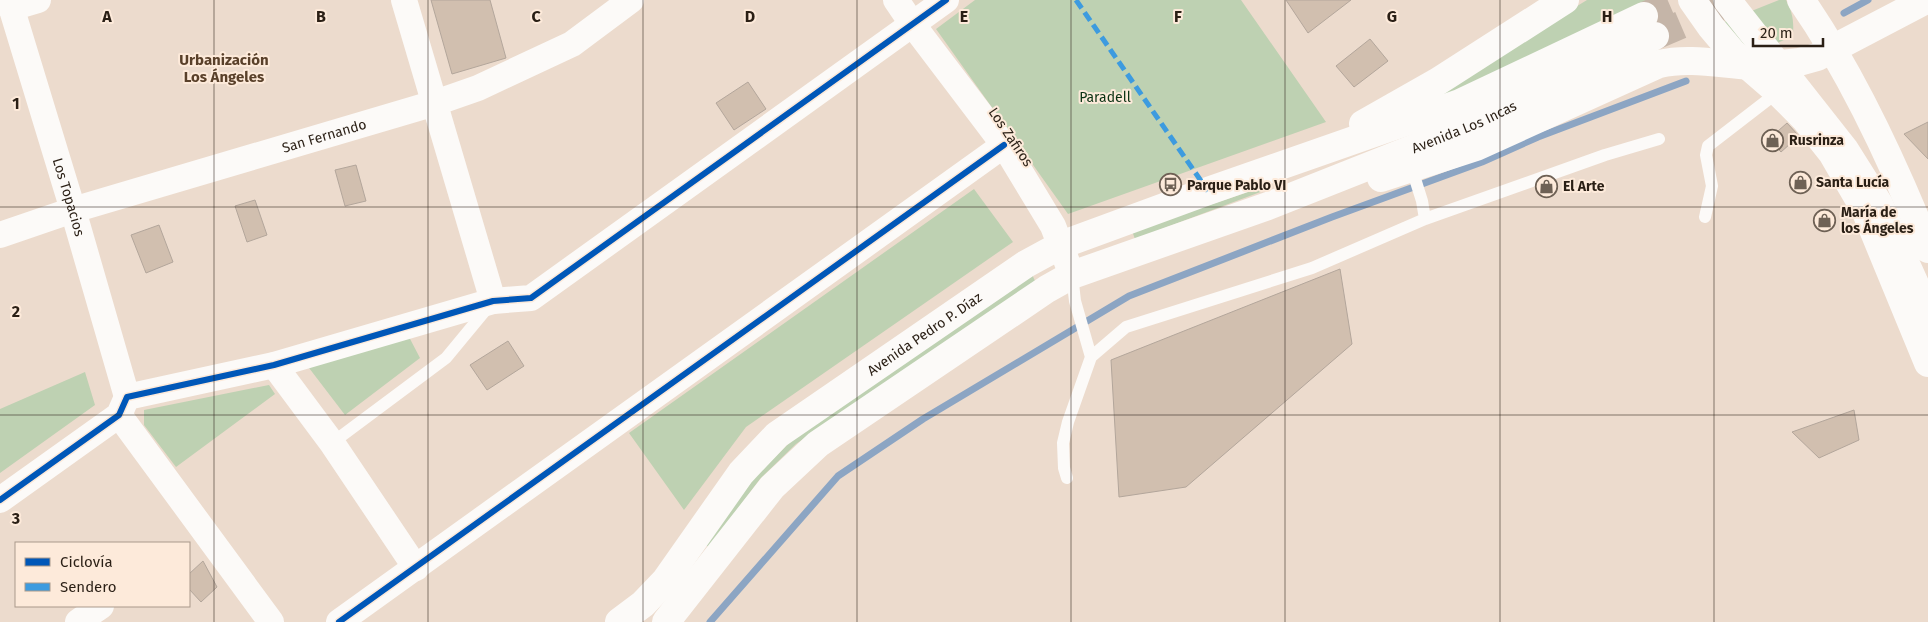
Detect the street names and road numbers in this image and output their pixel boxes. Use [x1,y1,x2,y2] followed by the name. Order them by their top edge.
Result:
[1409,97,1520,157] street label: Avenida Los Incas
[985,105,1037,170] street label: Los Zafiros
[280,116,368,157] street label: San Fernando
[49,156,88,239] street label: Los Topacios
[864,289,985,380] street label: Avenida Pedro P. Díaz

